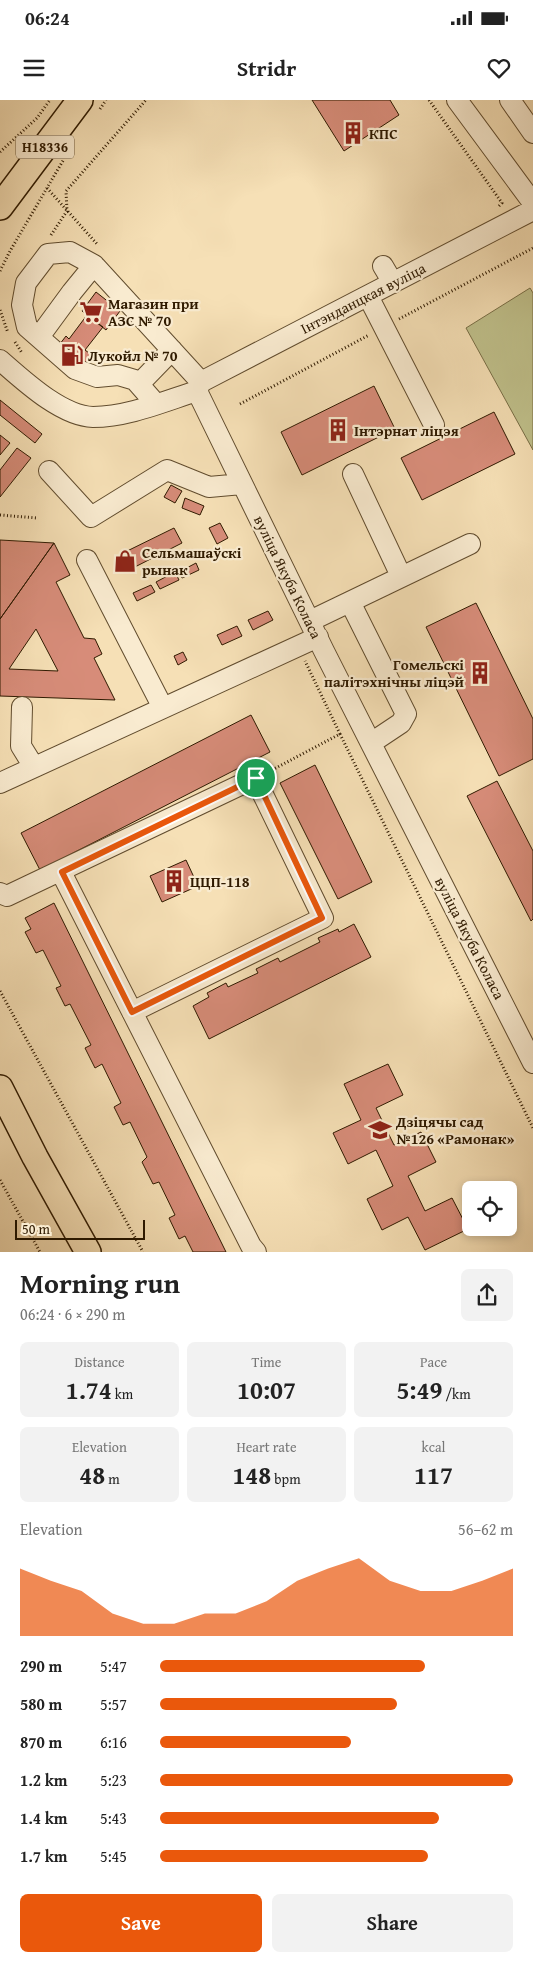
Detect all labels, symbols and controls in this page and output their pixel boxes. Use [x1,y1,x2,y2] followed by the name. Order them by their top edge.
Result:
[25,4,70,32] text: 06:24
[237,52,296,84] text: Stridr
[20,54,48,82] icon: menu
[485,54,513,82] icon: heart
[340,120,366,146] building icon: КПС
[369,123,398,144] place label: КПС
[16,136,74,158] road number: Н18336
[297,257,430,339] street label: Інтэнданцкая вуліца
[108,293,199,331] place label: Магазин при АЗС № 70
[78,299,104,325] supermarket icon: Магазин при АЗС № 70
[59,342,85,368] fuel station icon: Лукойл № 70
[88,345,178,366] place label: Лукойл № 70
[325,417,351,443] building icon: Інтэрнат ліцэя
[354,420,459,441] place label: Інтэрнат ліцэя
[249,512,327,643] street label: вуліца Якуба Коласа
[142,542,242,580] place label: Сельмашаўскі рынак
[112,548,138,574] shop icon: Сельмашаўскі рынак
[324,654,465,692] place label: Гомельскі палітэхнічны ліцэй
[467,660,493,686] building icon: Гомельскі палітэхнічны ліцэй
[235,757,277,799] pin
[242,764,270,792] icon: arrive
[161,868,187,894] building icon: ЦЦП-118
[190,871,250,892] place label: ЦЦП-118
[430,873,510,1004] street label: вуліца Якуба Коласа
[395,1111,514,1149] place label: Дзіцячы сад №126 «Рамонак»
[367,1117,393,1143] school or university icon: Дзіцячы сад №126 «Рамонак»
[462,1181,517,1236] map controls
[462,1181,517,1236] button: locate
[15,1217,145,1240] scale bar
[22,1219,50,1239] text: 50 m
[20,1262,180,1303] text: Morning run
[461,1269,513,1321] button: share
[20,1302,125,1326] text: 06:24 · 6 × 290 m
[74,1352,125,1372] text: Distance
[252,1352,281,1372] text: Time
[420,1352,447,1372] text: Pace
[66,1372,112,1408] text: 1.74
[237,1372,296,1408] text: 10:07
[396,1372,442,1408] text: 5:49
[112,1384,133,1404] text: km
[442,1384,471,1404] text: /km
[72,1437,127,1457] text: Elevation
[236,1437,297,1457] text: Heart rate
[422,1437,445,1457] text: kcal
[79,1457,105,1493] text: 48
[232,1457,271,1493] text: 148
[414,1457,453,1493] text: 117
[105,1469,120,1489] text: m
[271,1469,301,1489] text: bpm
[20,1517,83,1541] text: Elevation
[458,1517,513,1541] text: 56–62 m
[20,1654,62,1678] text: 290 m
[100,1654,127,1678] text: 5:47
[20,1692,62,1716] text: 580 m
[100,1692,127,1716] text: 5:57
[20,1730,62,1754] text: 870 m
[100,1730,127,1754] text: 6:16
[20,1768,67,1792] text: 1.2 km
[100,1768,127,1792] text: 5:23
[20,1806,67,1830] text: 1.4 km
[100,1806,127,1830] text: 5:43
[20,1844,67,1868] text: 1.7 km
[100,1844,127,1868] text: 5:45
[20,1894,262,1952] button: Save
[272,1894,513,1952] button: Share

